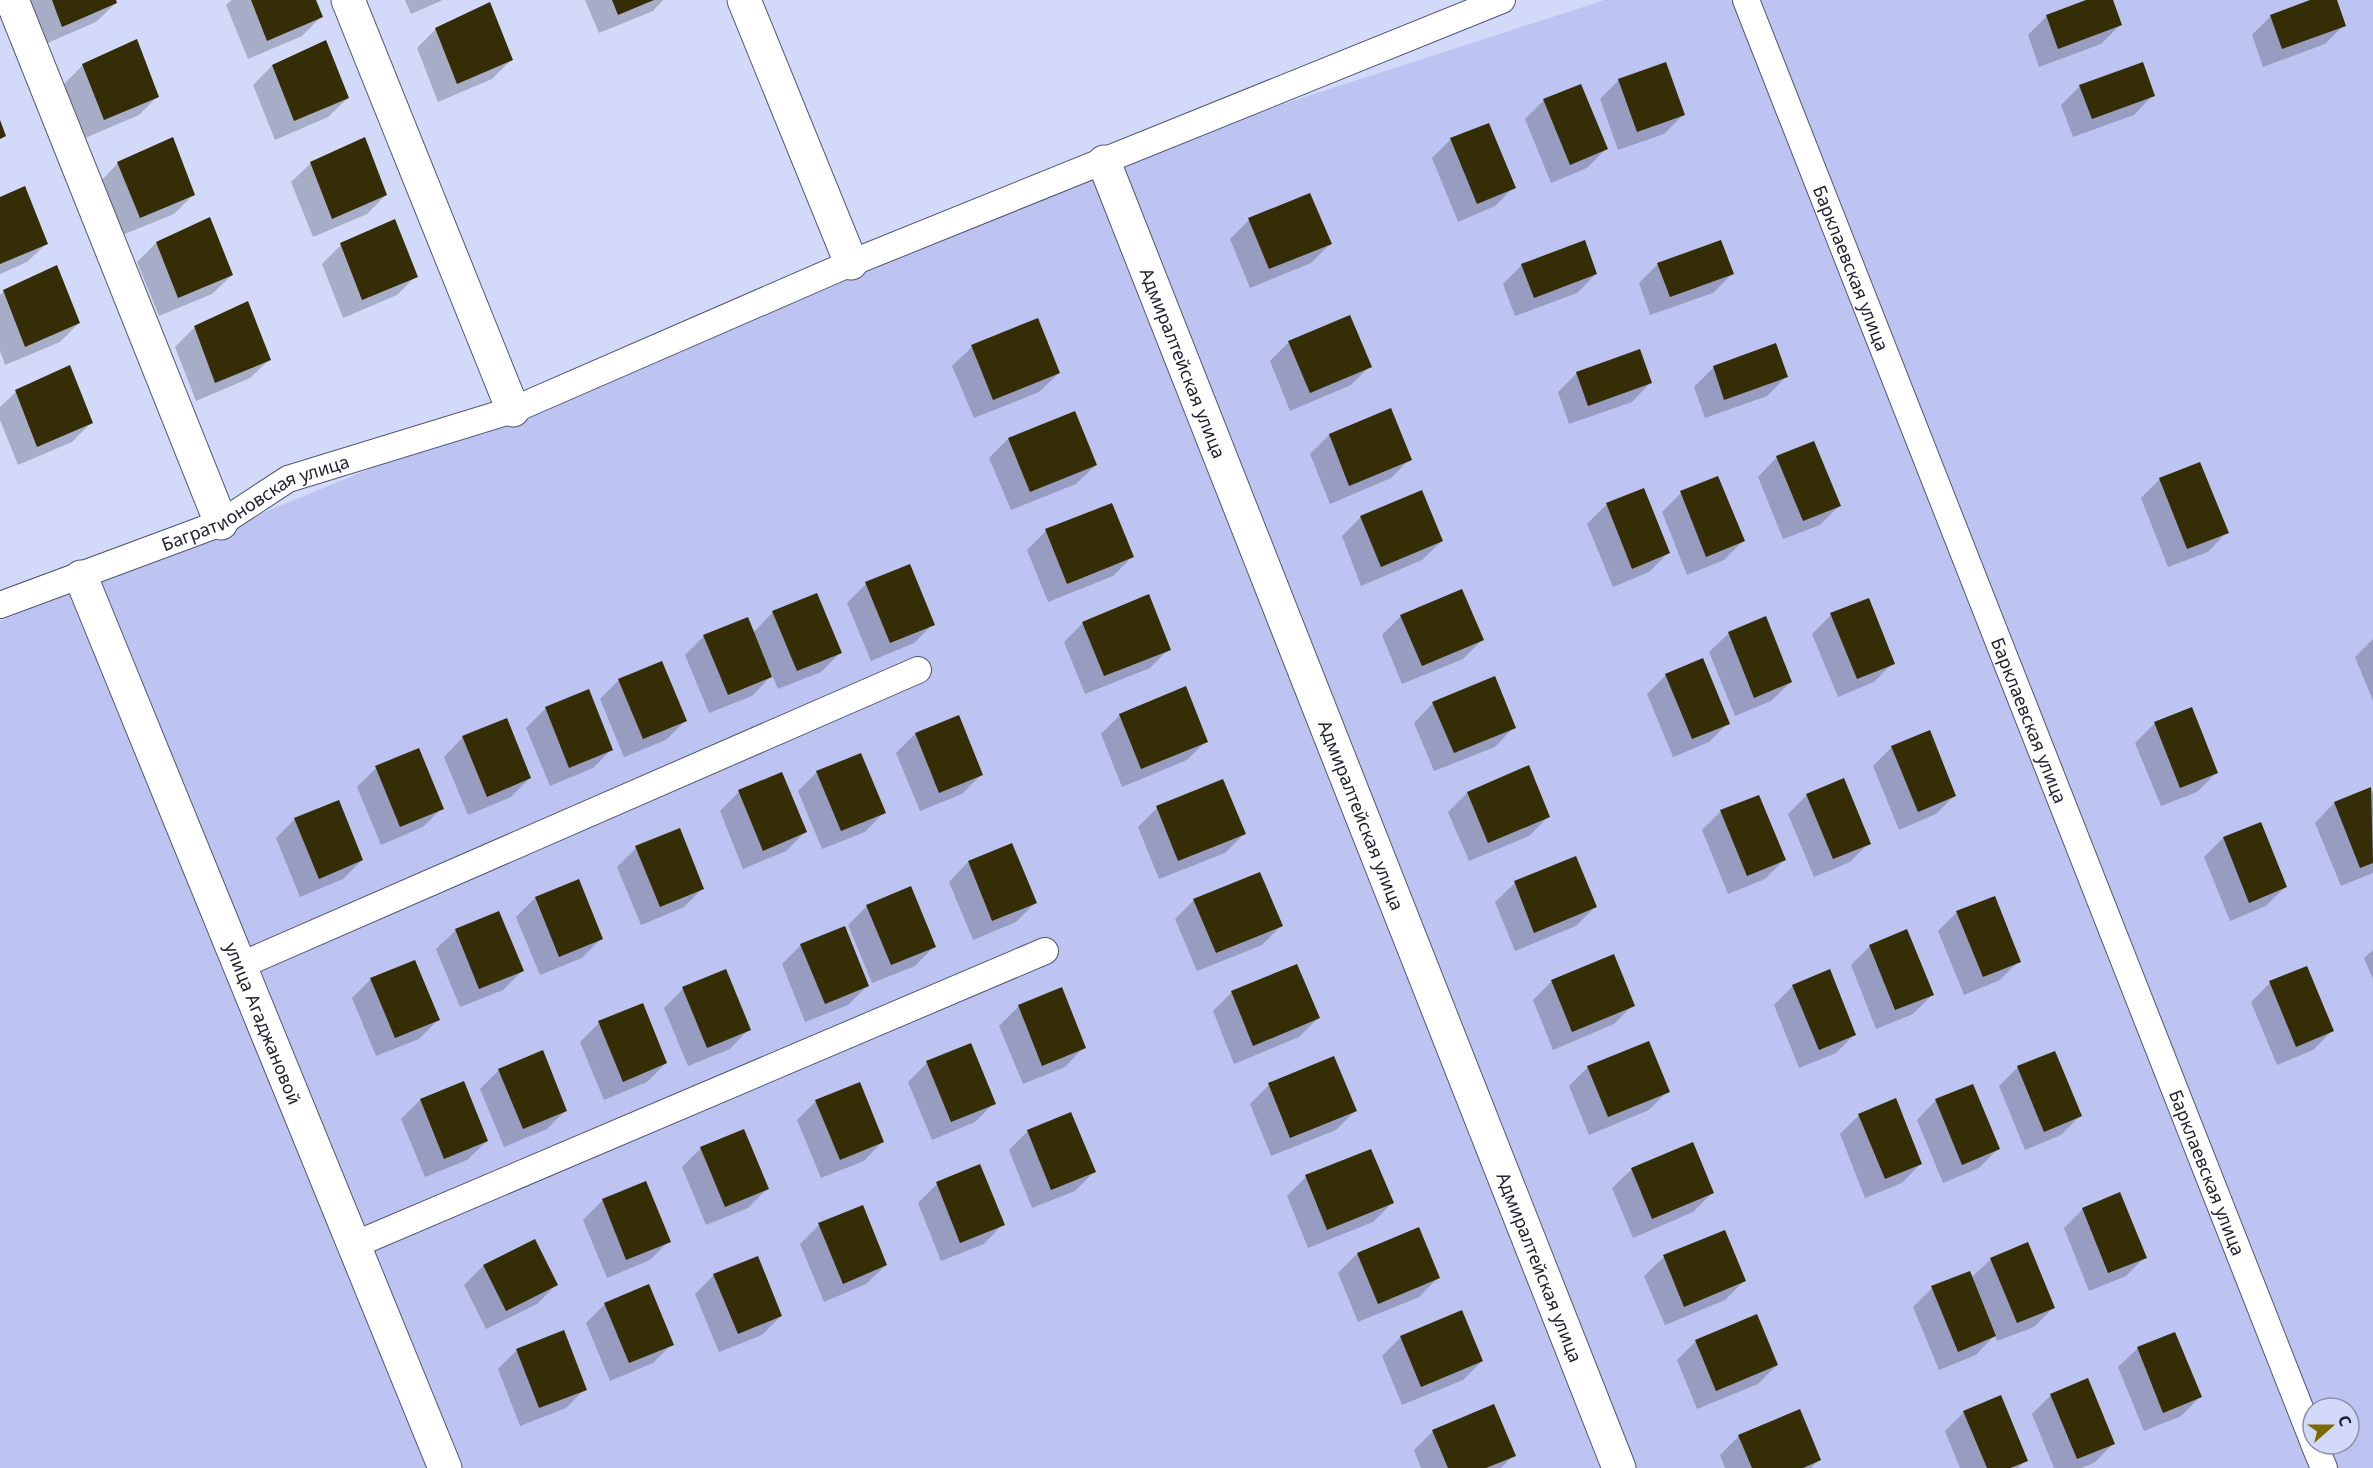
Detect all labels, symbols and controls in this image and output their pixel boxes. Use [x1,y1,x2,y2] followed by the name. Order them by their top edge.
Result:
[1808,181,1895,355] street label: Барклаевская улица
[1135,264,1232,462] street label: Адмиралтейская улица
[158,449,352,556] street label: Багратионовская улица
[1986,634,2073,807] street label: Барклаевская улица
[1313,716,1410,914] street label: Адмиралтейская улица
[219,938,307,1108] street label: улица Агаджановой
[2164,1086,2251,1259] street label: Барклаевская улица
[1491,1169,1588,1366] street label: Адмиралтейская улица
[2301,1396,2361,1456] north arrow
[2333,1412,2357,1429] text: С

